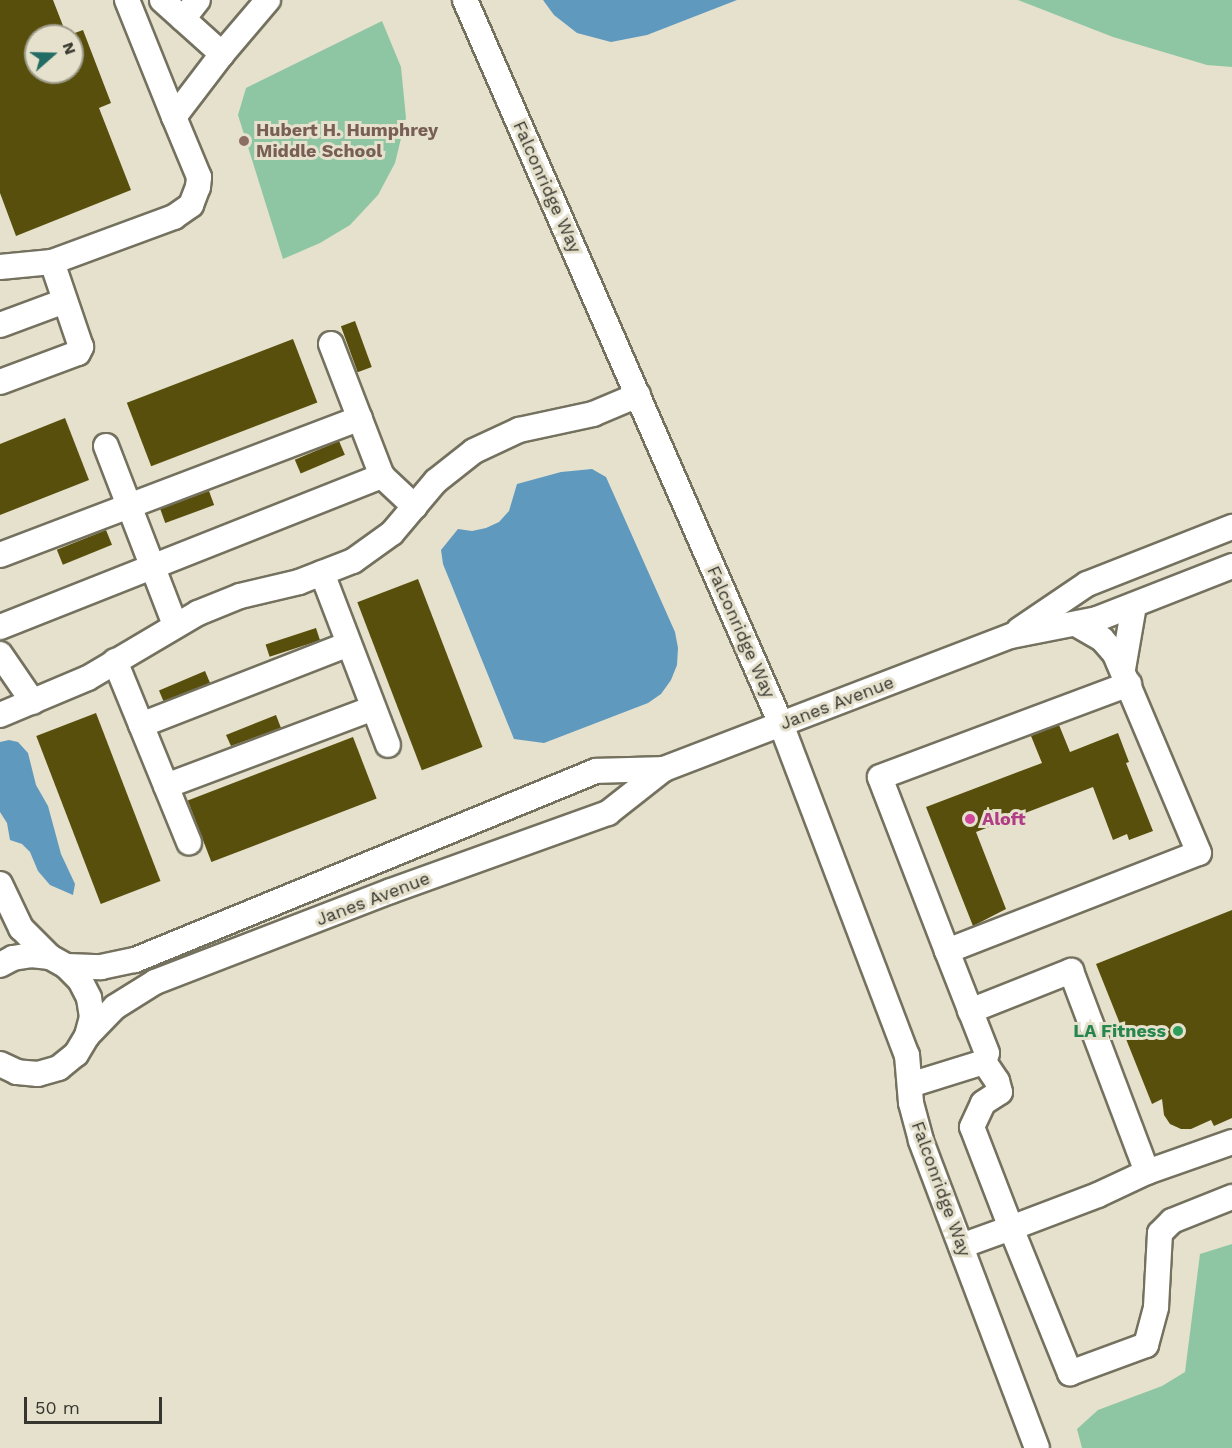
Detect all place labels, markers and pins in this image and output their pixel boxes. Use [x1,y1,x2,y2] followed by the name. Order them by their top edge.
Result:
[256,120,438,162] place label: Hubert H. Humphrey Middle School
[237,134,251,148] marker: Hubert H. Humphrey Middle School
[982,808,1025,830] place label: Aloft
[963,812,977,826] marker: Aloft
[1073,1020,1166,1042] place label: LA Fitness
[1171,1024,1185,1038] marker: LA Fitness

